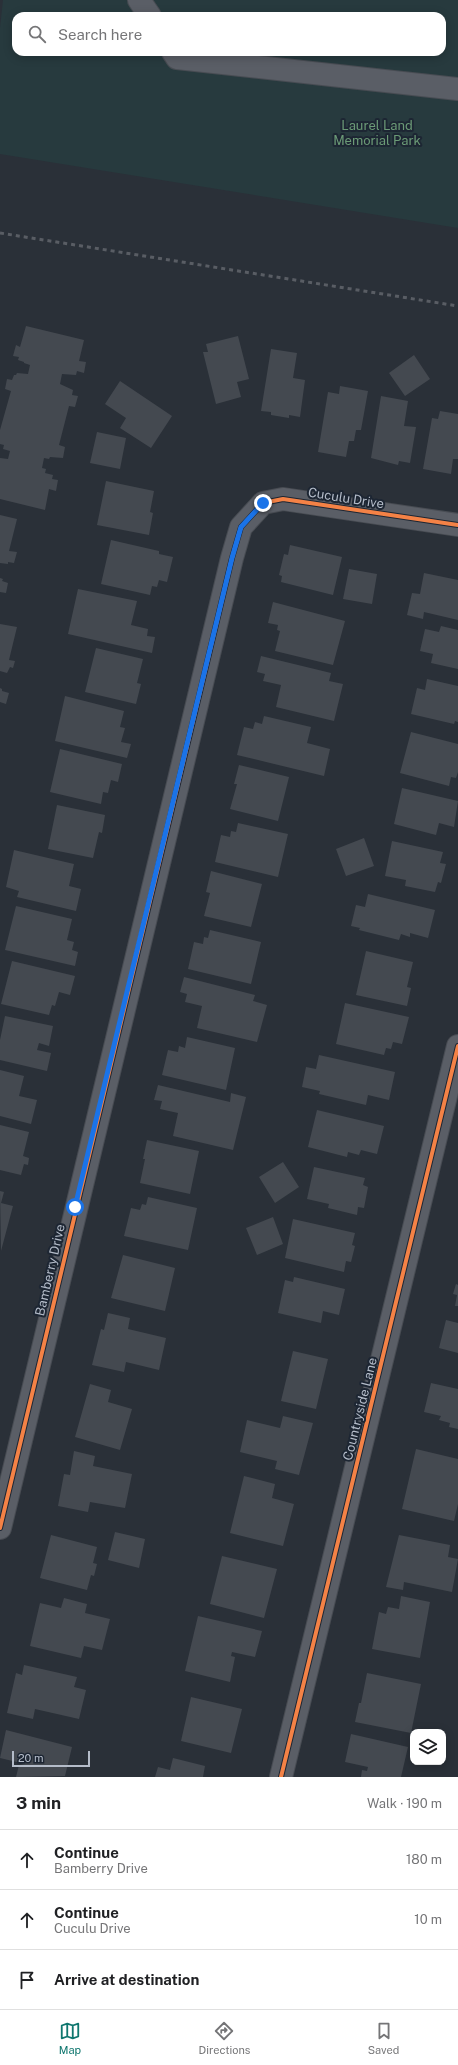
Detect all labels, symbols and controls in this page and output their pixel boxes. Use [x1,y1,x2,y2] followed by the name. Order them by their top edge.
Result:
[12,12,446,56] search box
[26,23,48,45] icon: search
[58,26,142,43] text: Search here
[333,118,421,148] park label: Laurel Land Memorial Park
[307,485,385,511] street label: Cuculu Drive
[254,494,272,512] route end
[66,1198,84,1216] route start
[32,1223,68,1317] street label: Bamberry Drive
[340,1356,380,1462] street label: Countryside Lane
[410,1729,446,1765] map controls
[410,1729,446,1765] button: layers
[12,1749,90,1768] scale bar
[18,1752,43,1764] text: 20 m
[16,1793,61,1813] text: 3 min
[367,1796,442,1811] text: Walk · 190 m
[54,1844,119,1861] text: Continue
[16,1849,38,1871] icon: ahead
[406,1852,442,1867] text: 180 m
[54,1861,148,1876] text: Bamberry Drive
[54,1904,119,1921] text: Continue
[16,1909,38,1931] icon: ahead
[414,1912,442,1927] text: 10 m
[54,1921,131,1936] text: Cuculu Drive
[16,1969,38,1991] icon: arrive
[54,1971,199,1988] text: Arrive at destination
[59,2020,81,2056] tab: Map
[199,2020,250,2056] tab: Directions
[368,2020,399,2056] tab: Saved

